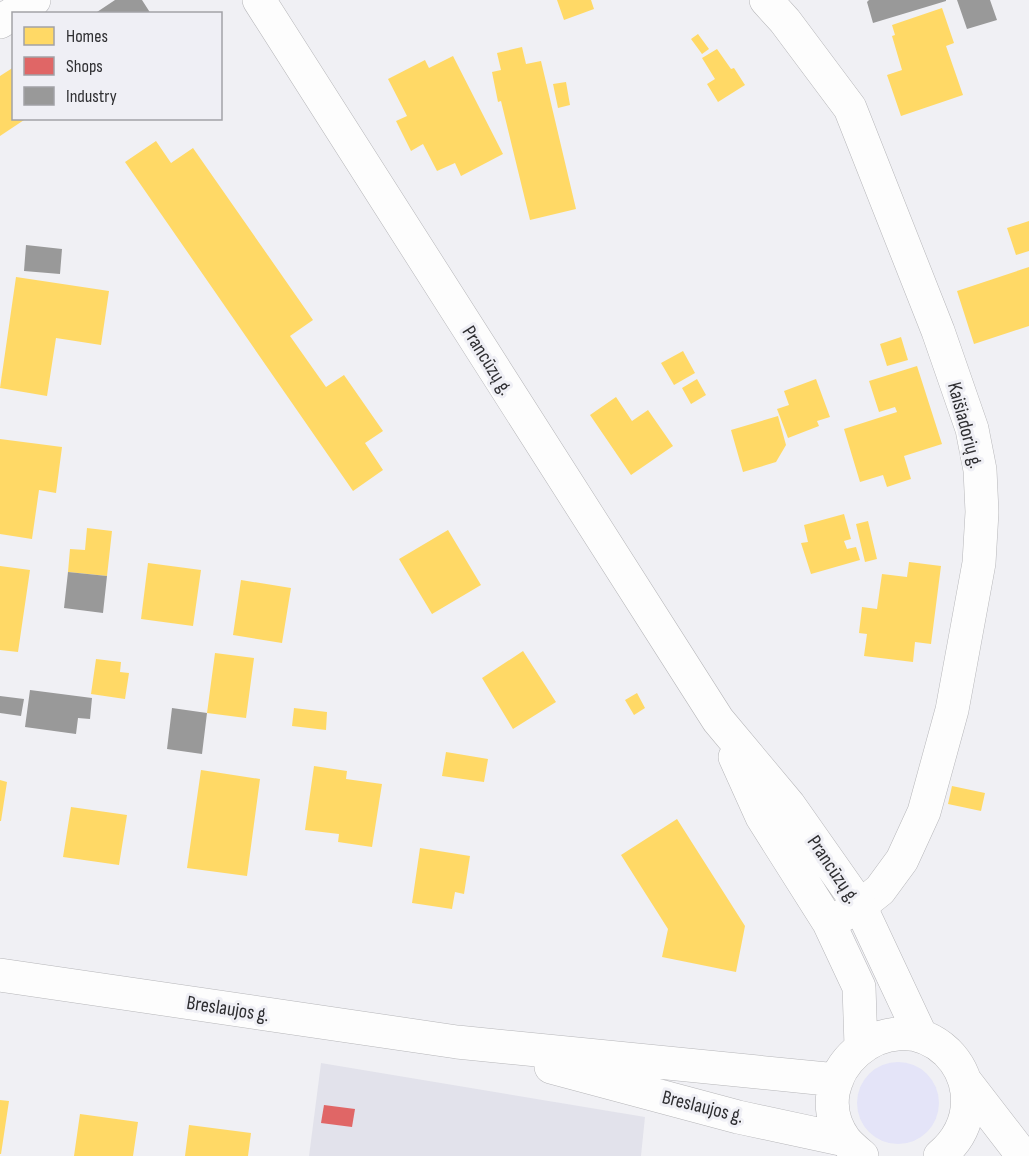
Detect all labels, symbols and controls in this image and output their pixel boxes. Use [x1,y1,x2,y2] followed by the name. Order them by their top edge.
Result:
[12,12,222,120] legend
[66,26,108,47] text: Homes
[66,56,103,77] text: Shops
[66,86,117,107] text: Industry
[457,322,518,400] street label: Prancūzų g.
[942,379,988,471] street label: Kaišiadorių g.
[802,831,865,908] street label: Prancūzų g.
[185,991,271,1027] street label: Breslaujos g.
[659,1085,746,1129] street label: Breslaujos g.

